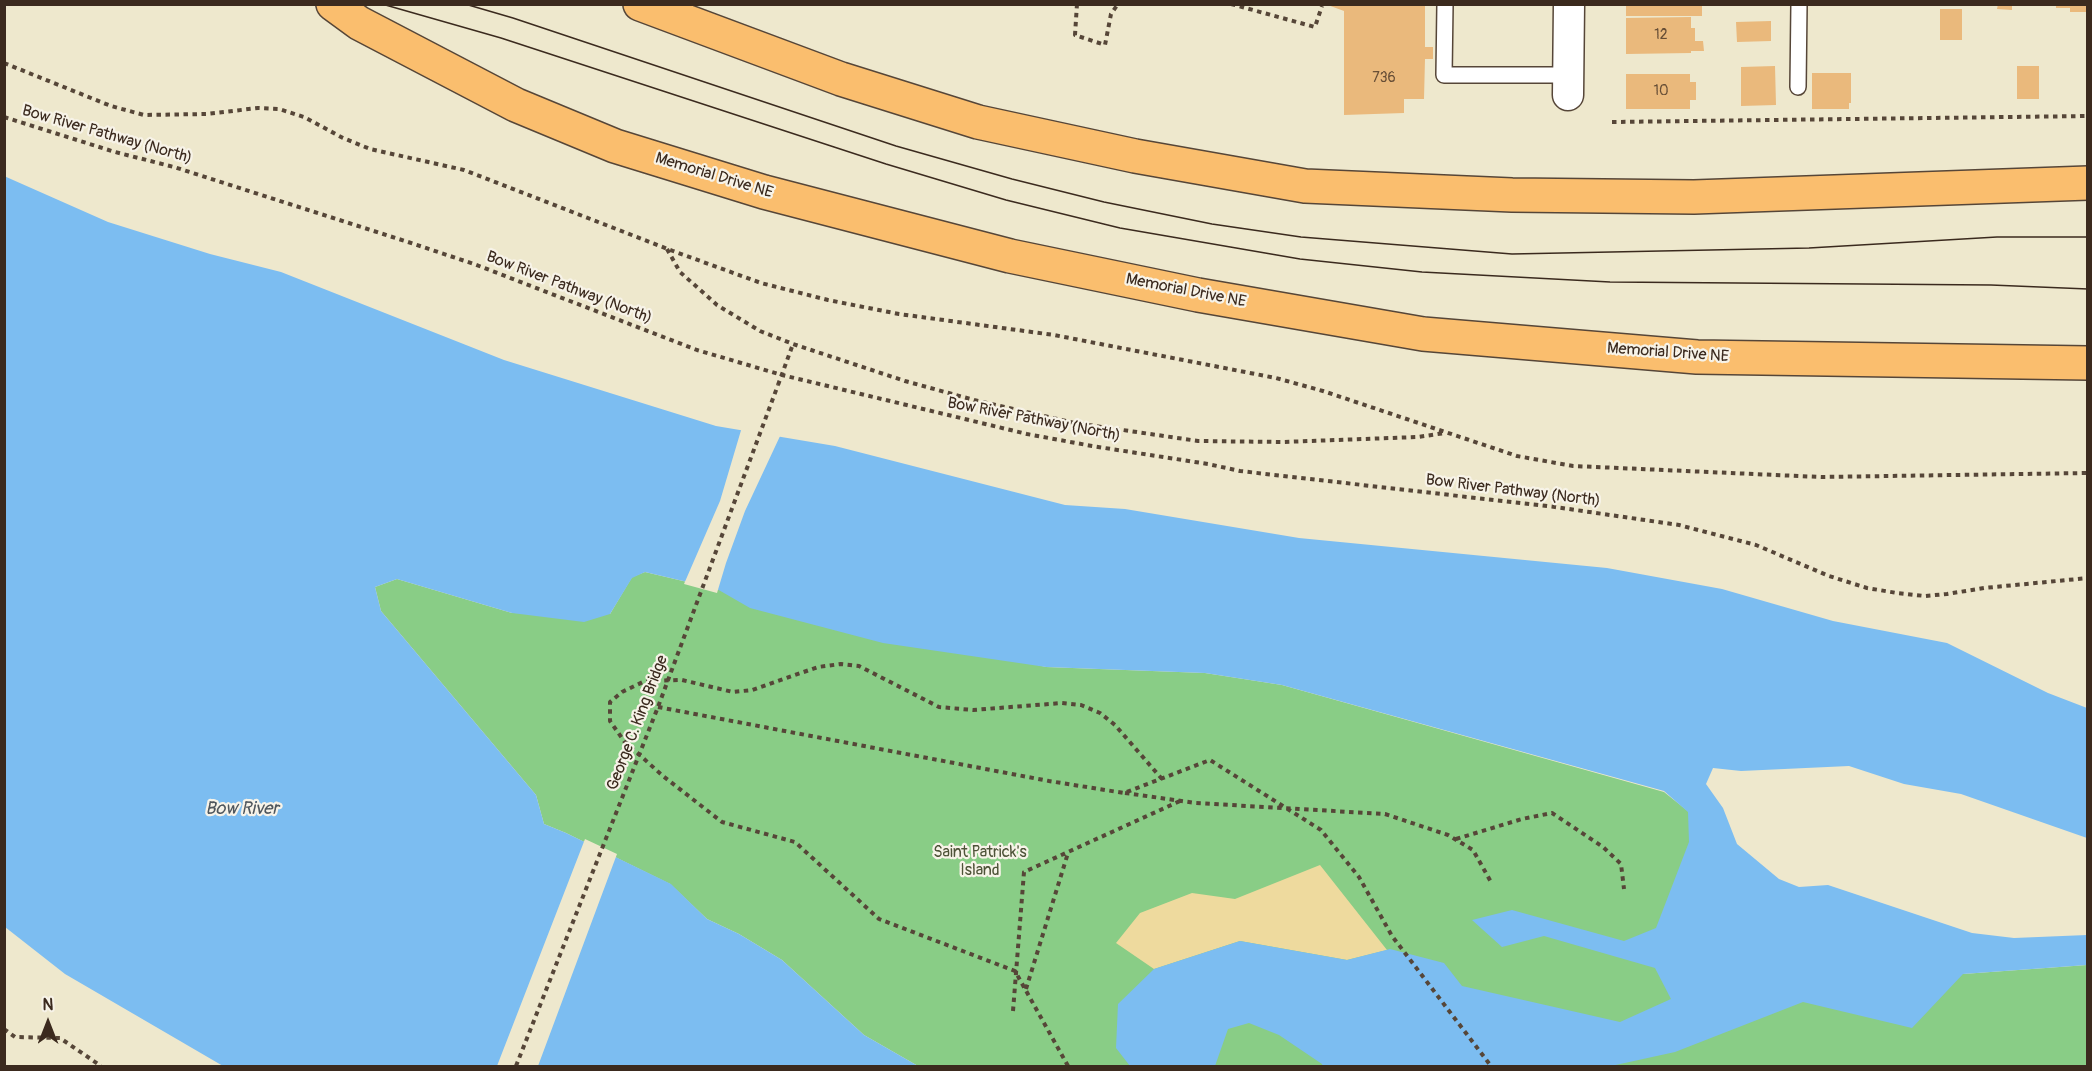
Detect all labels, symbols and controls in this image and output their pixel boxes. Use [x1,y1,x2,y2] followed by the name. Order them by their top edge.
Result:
[1654,27,1668,43] house number: 12
[1372,70,1396,86] house number: 736
[1653,83,1669,99] house number: 10
[20,102,194,168] street label: Bow River Pathway (North)
[653,149,775,203] street label: Memorial Drive NE
[483,247,655,329] street label: Bow River Pathway (North)
[1124,270,1248,312] street label: Memorial Drive NE
[1606,339,1730,367] street label: Memorial Drive NE
[946,394,1122,446] street label: Bow River Pathway (North)
[1424,471,1602,511] street label: Bow River Pathway (North)
[603,653,673,793] street label: George C. King Bridge
[205,798,279,820] water label: Bow River
[933,843,1027,881] park label: Saint Patrick's Island
[18,993,78,1053] north arrow
[43,995,53,1015] text: N

